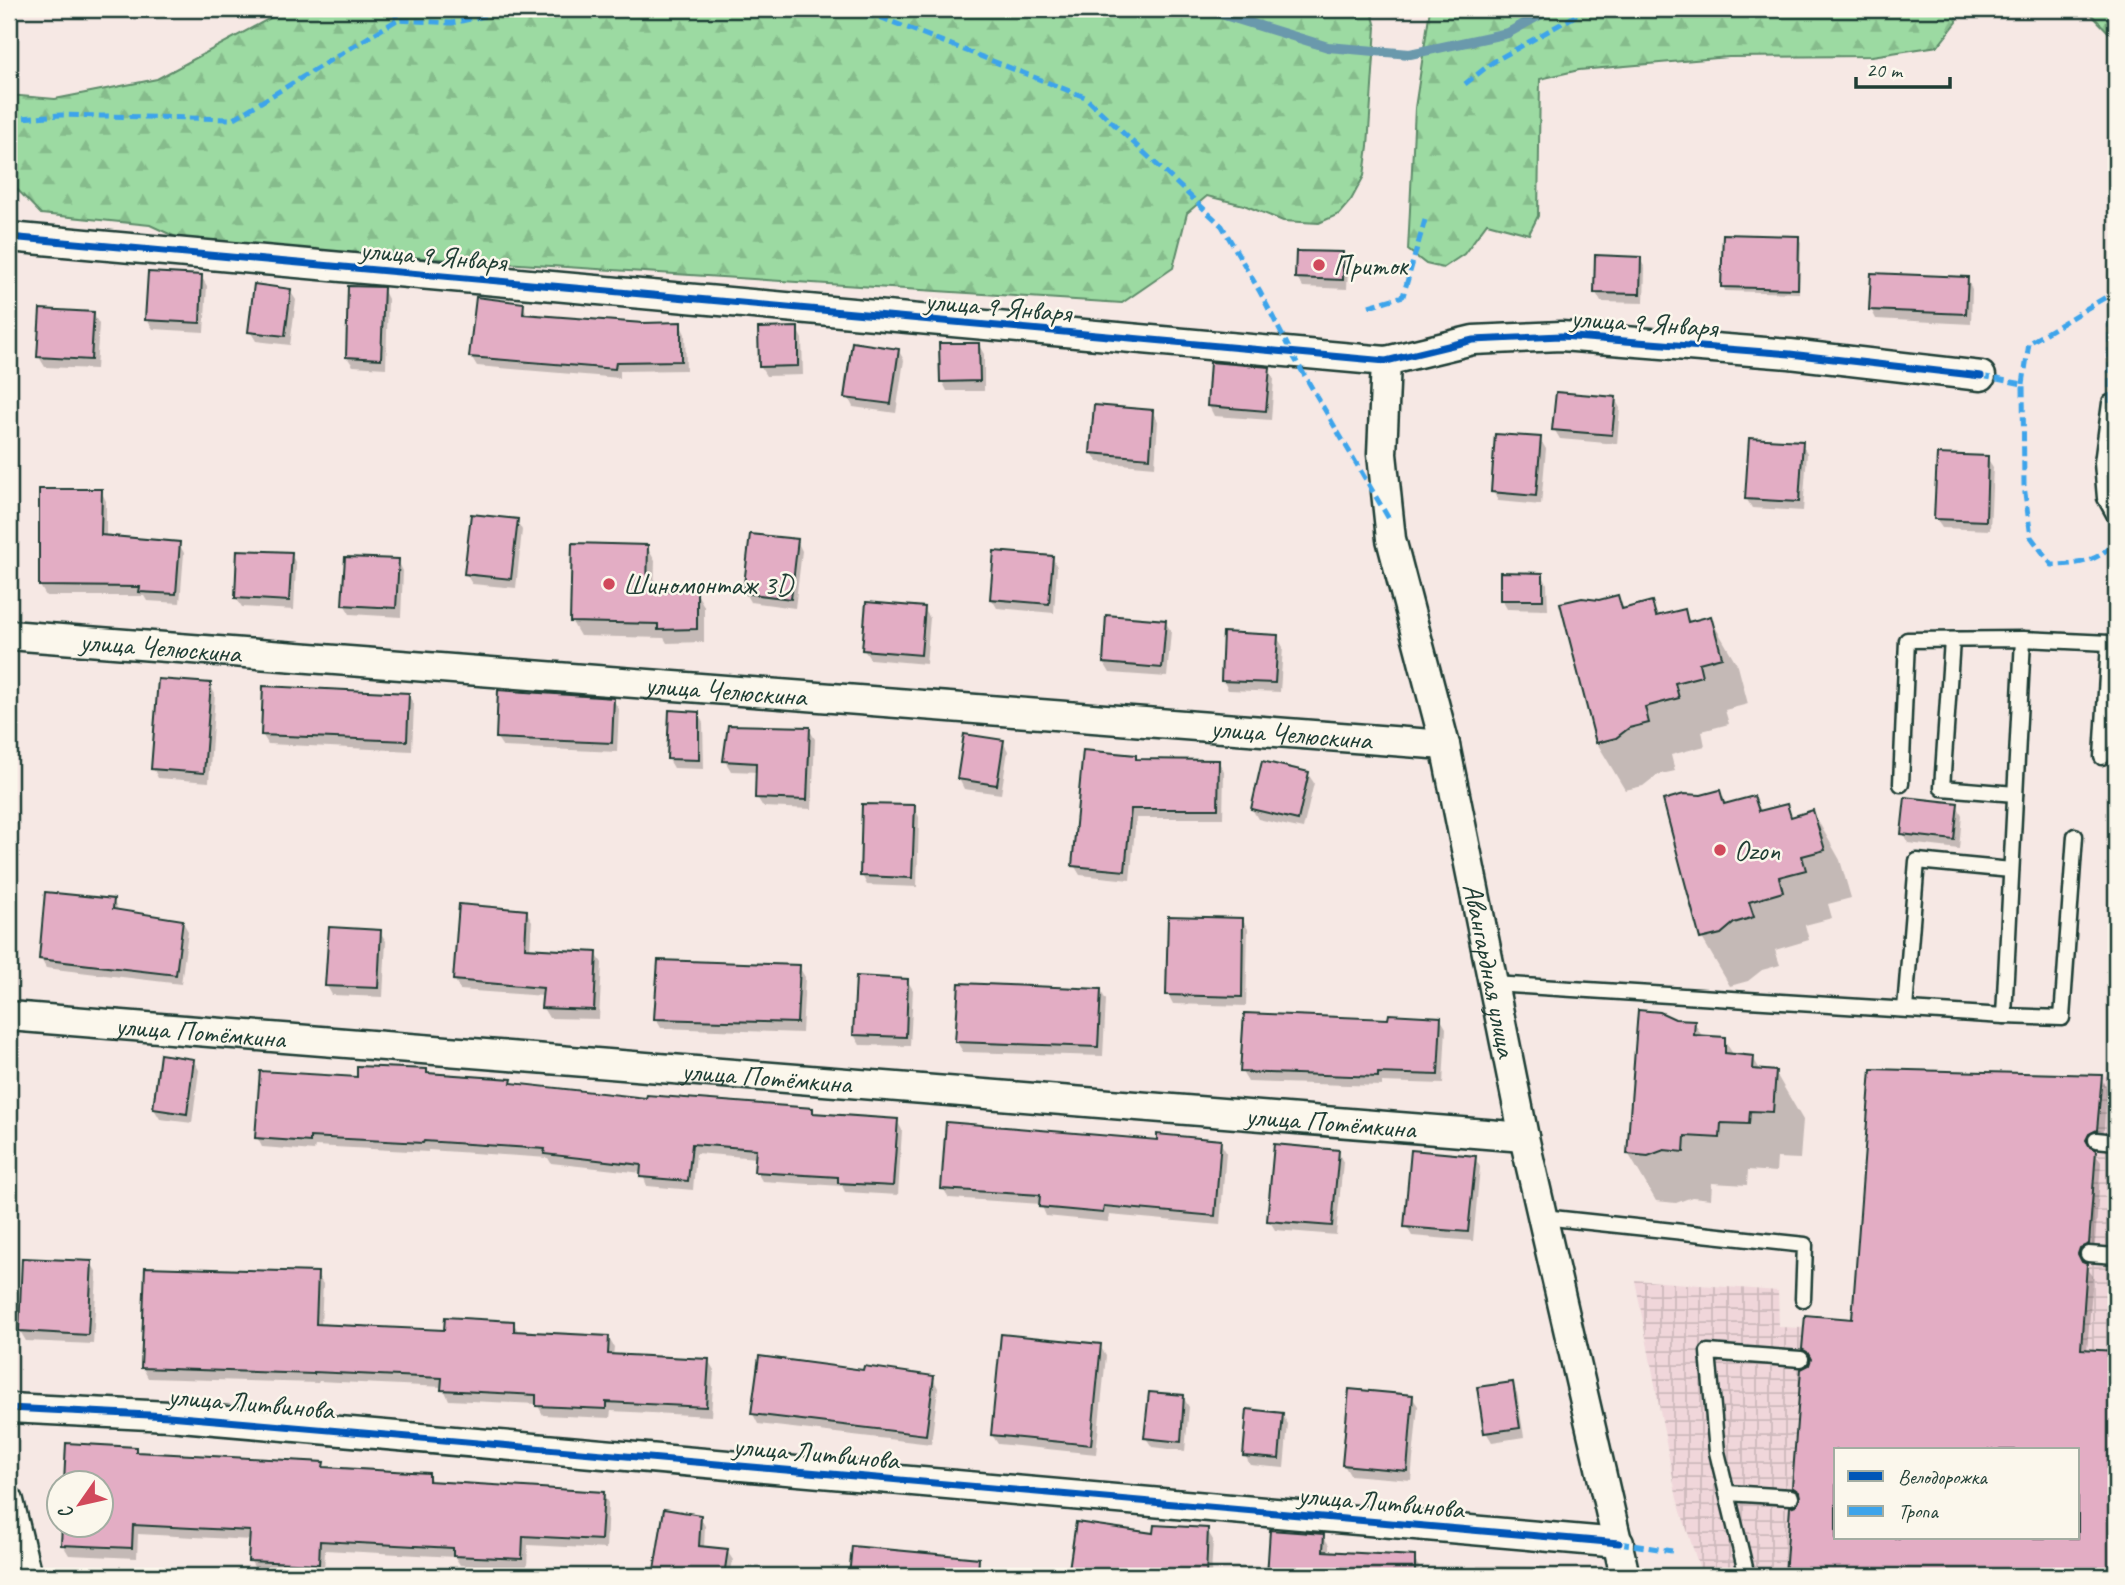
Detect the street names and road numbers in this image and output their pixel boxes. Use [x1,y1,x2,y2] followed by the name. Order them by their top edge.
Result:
[357,232,510,280] street label: улица 9 Января
[922,283,1075,331] street label: улица 9 Января
[1568,300,1720,345] street label: улица 9 Января
[77,623,244,671] street label: улица Челюскина
[642,667,809,714] street label: улица Челюскина
[1207,710,1375,757] street label: улица Челюскина
[1455,880,1525,1062] street label: Авангардная улица
[112,1007,288,1056] street label: улица Потёмкина
[678,1053,855,1101] street label: улица Потёмкина
[1242,1098,1419,1146] street label: улица Потёмкина
[165,1378,337,1427] street label: улица Литвинова
[730,1428,902,1477] street label: улица Литвинова
[1295,1477,1467,1526] street label: улица Литвинова

